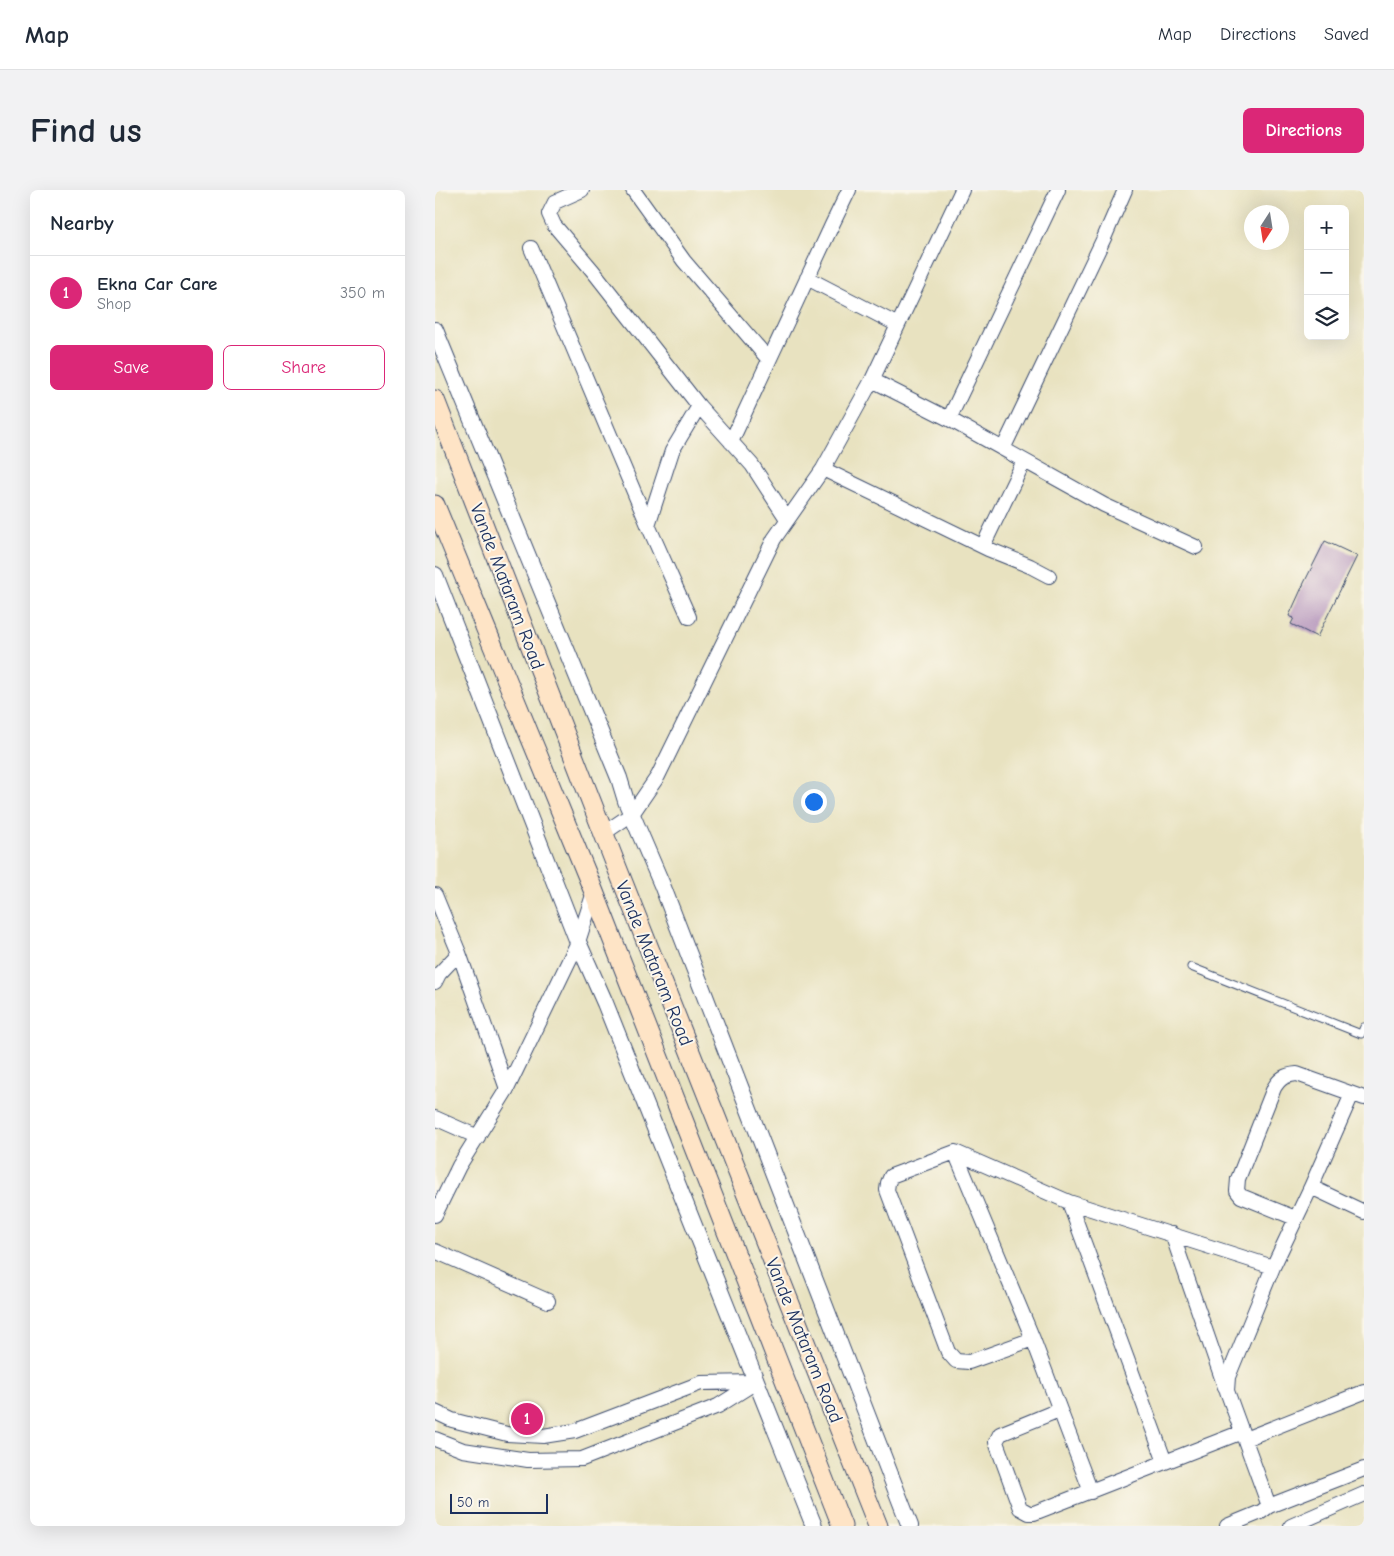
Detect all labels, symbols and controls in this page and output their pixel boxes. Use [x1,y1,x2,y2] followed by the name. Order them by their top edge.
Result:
[25,21,69,49] text: Map
[1158,24,1192,45] text: Map
[1220,24,1296,45] text: Directions
[1324,24,1369,45] text: Saved
[1243,108,1364,153] button: Directions
[30,110,142,151] text: Find us
[1244,205,1289,250] north arrow
[1304,205,1349,340] map controls
[1304,205,1349,250] button: +
[50,211,114,235] text: Nearby
[1304,250,1349,295] button: −
[97,273,217,295] text: Ekna Car Care
[63,284,69,302] text: 1
[340,284,385,302] text: 350 m
[97,295,131,313] text: Shop
[1304,295,1349,340] button: layers
[50,345,213,390] button: Save
[223,345,385,390] button: Share
[465,500,549,672] street label: Vande Mataram Road
[801,789,827,815] your location
[611,878,697,1049] street label: Vande Mataram Road
[761,1255,847,1426] street label: Vande Mataram Road
[511,1400,543,1438] pin: 1
[450,1491,547,1514] scale bar
[457,1494,489,1511] text: 50 m

